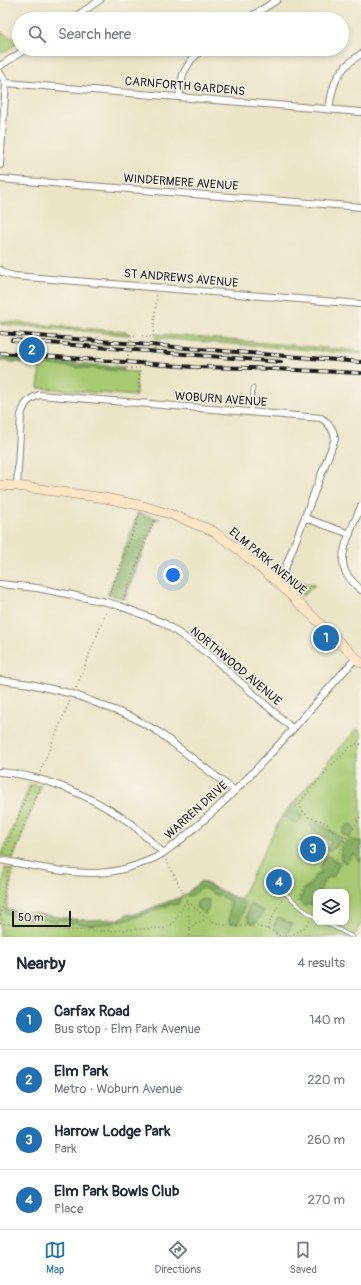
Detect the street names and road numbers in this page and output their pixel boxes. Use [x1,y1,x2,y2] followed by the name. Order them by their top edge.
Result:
[124,74,246,99] street label: CARNFORTH GARDENS
[123,171,239,194] street label: WINDERMERE AVENUE
[123,266,239,291] street label: ST ANDREWS AVENUE
[174,389,268,410] street label: WOBURN AVENUE
[226,525,309,598] street label: ELM PARK AVENUE
[187,624,284,709] street label: NORTHWOOD AVENUE
[162,778,231,843] street label: WARREN DRIVE

